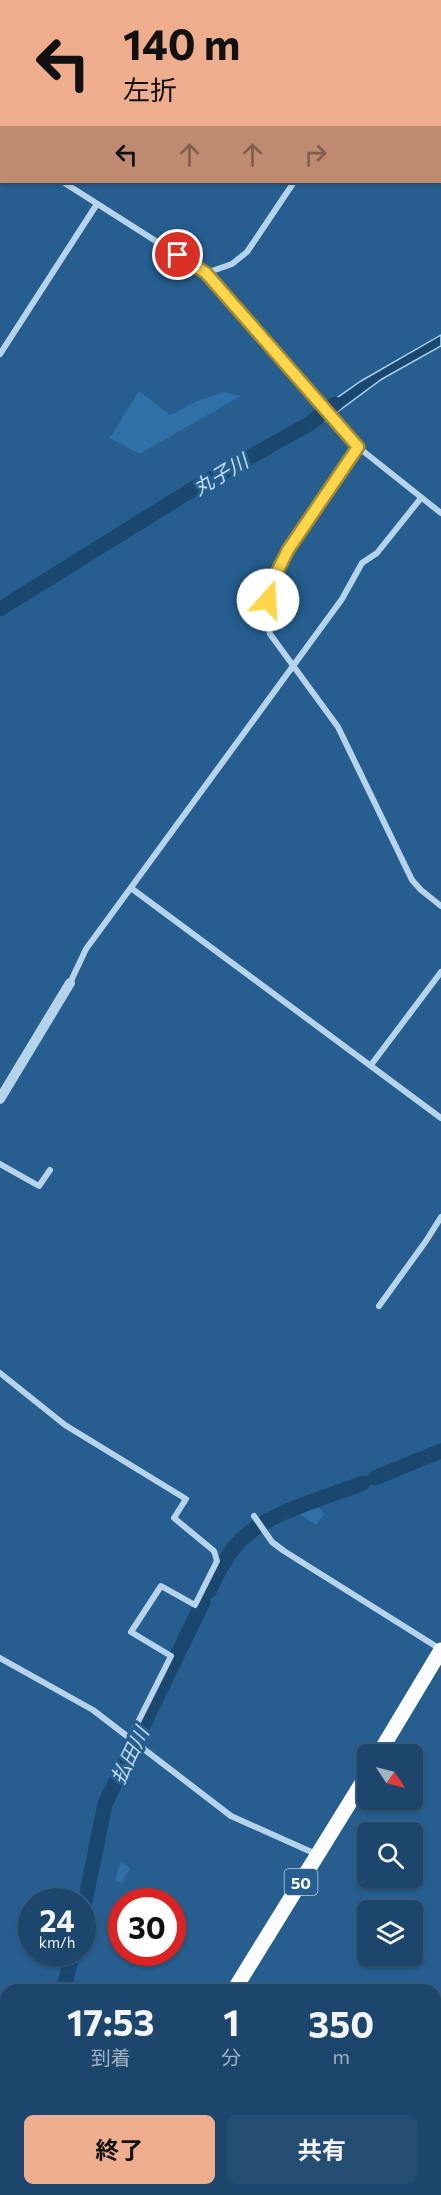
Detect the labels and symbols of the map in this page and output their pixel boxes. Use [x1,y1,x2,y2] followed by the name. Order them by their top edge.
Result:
[152,229,203,280] pin
[188,447,254,500] water label: 丸子川
[236,568,300,632] position arrow
[105,1721,154,1787] water label: 払田川
[357,1744,423,1810] north arrow
[284,1869,318,1895] road number: 50
[108,1888,186,1966] speed limit sign: 30

